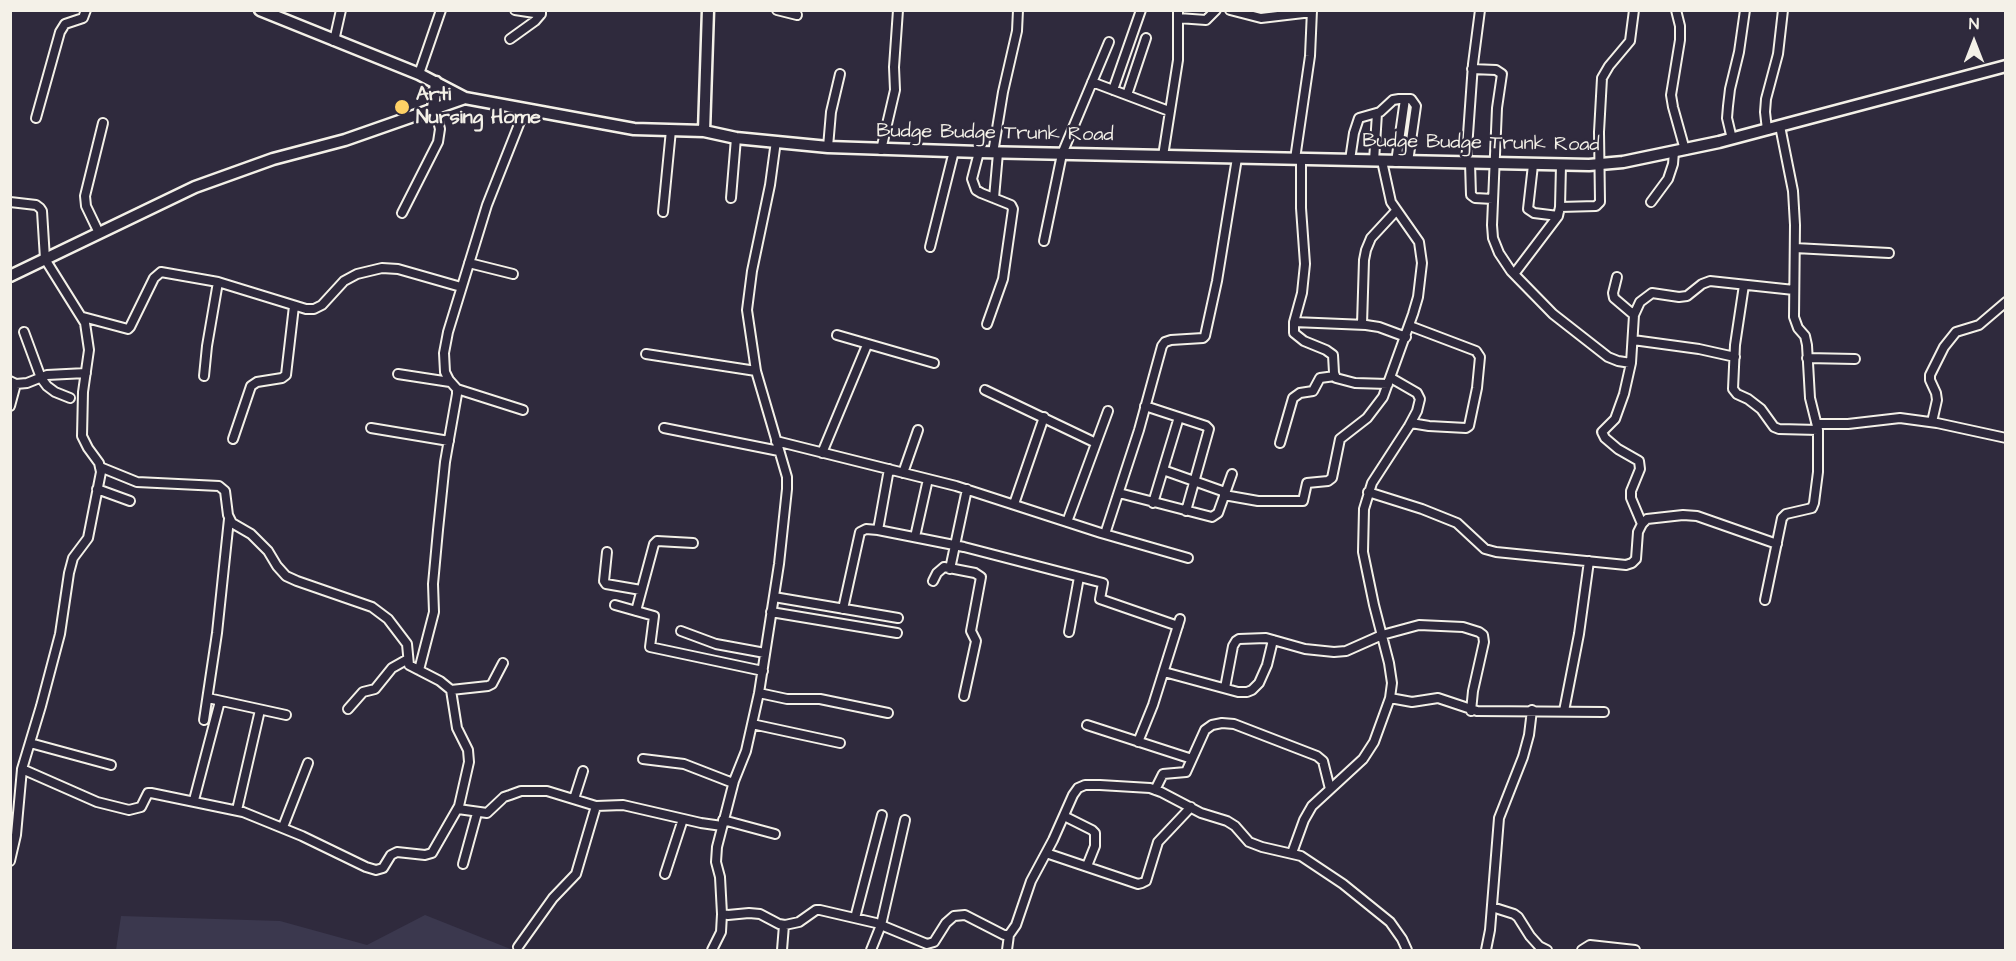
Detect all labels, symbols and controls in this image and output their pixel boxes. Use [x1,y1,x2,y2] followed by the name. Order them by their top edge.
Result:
[1944,12,2004,72] north arrow
[1969,13,1979,35] text: N
[416,84,541,131] place label: Arti Nursing Home
[393,98,411,116] marker: Arti Nursing Home
[876,120,1114,148] street label: Budge Budge Trunk Road
[1362,130,1600,158] street label: Budge Budge Trunk Road

